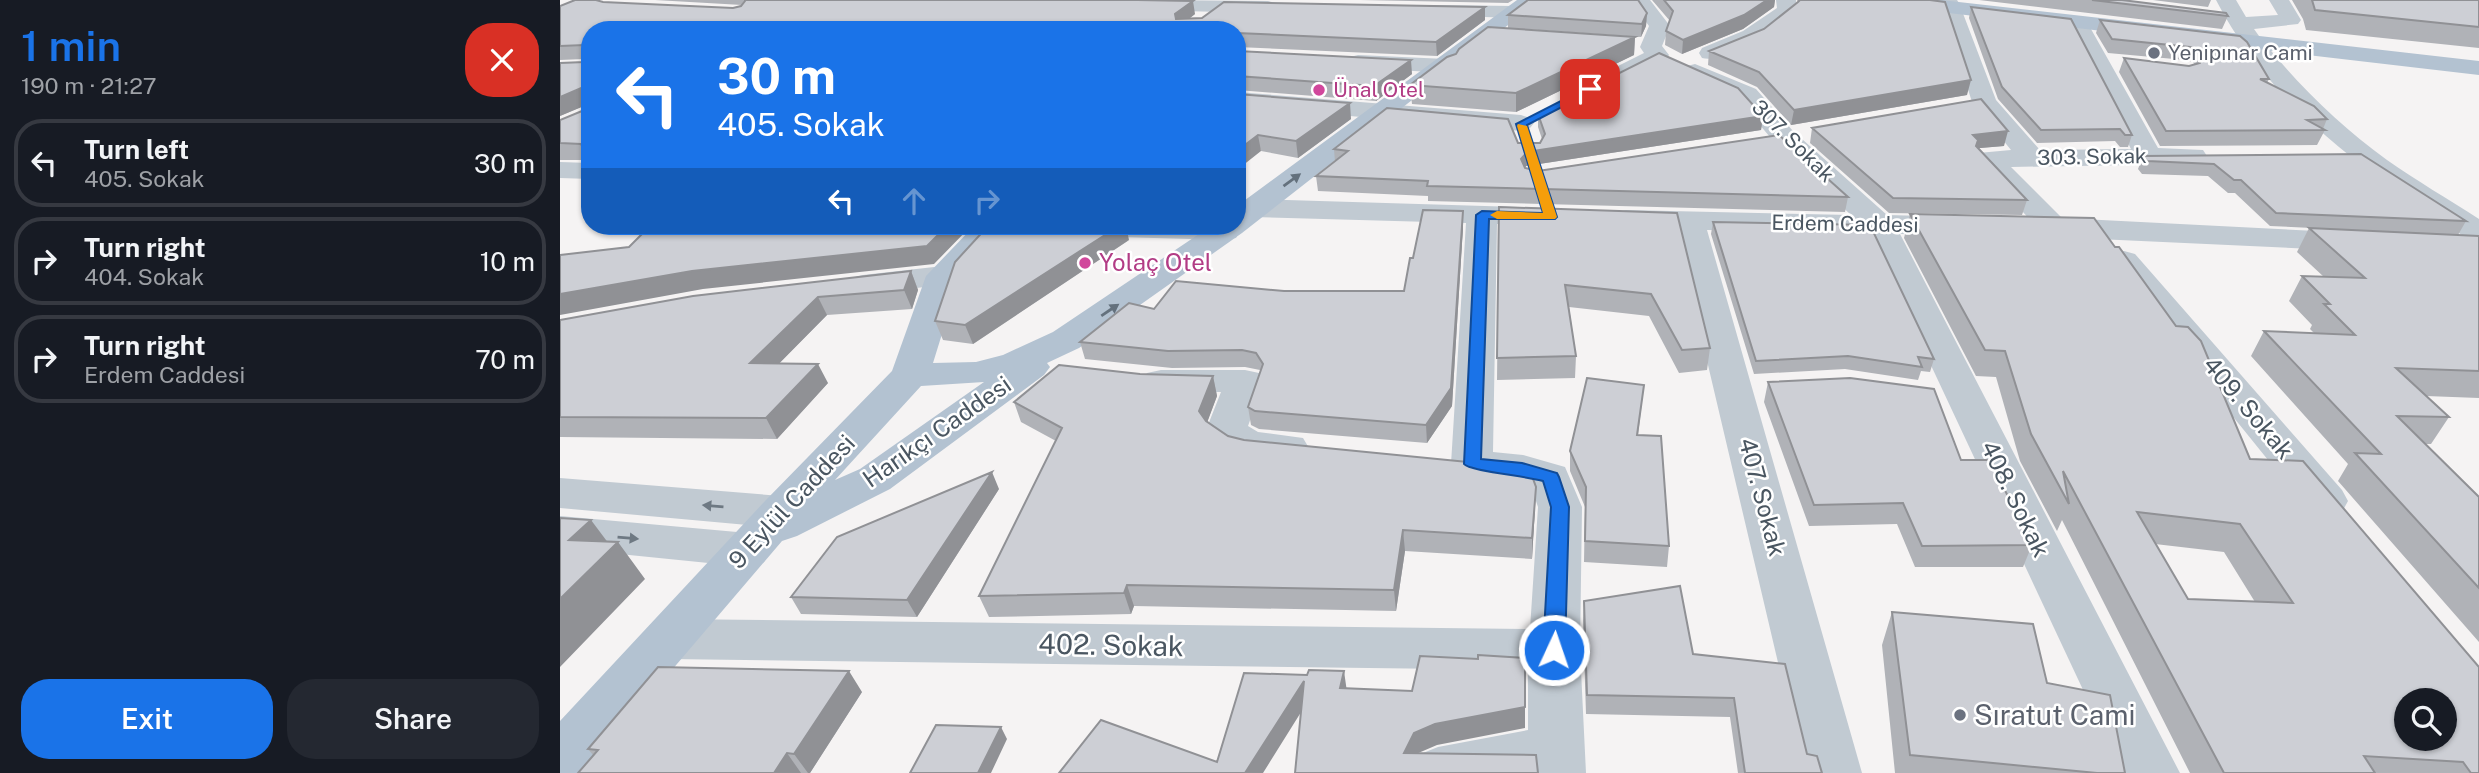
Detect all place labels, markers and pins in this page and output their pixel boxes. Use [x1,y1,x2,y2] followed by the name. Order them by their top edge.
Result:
[2168,40,2313,65] place label: Yenipınar Cami
[2146,45,2162,61] marker: Yenipınar Cami
[1560,59,1620,119] pin
[1333,77,1424,102] place label: Ünal Otel
[1311,82,1327,98] marker: Ünal Otel
[1099,248,1212,276] place label: Yolaç Otel
[1077,255,1093,271] marker: Yolaç Otel
[1974,698,2135,731] place label: Sıratut Cami
[1952,707,1968,723] marker: Sıratut Cami

